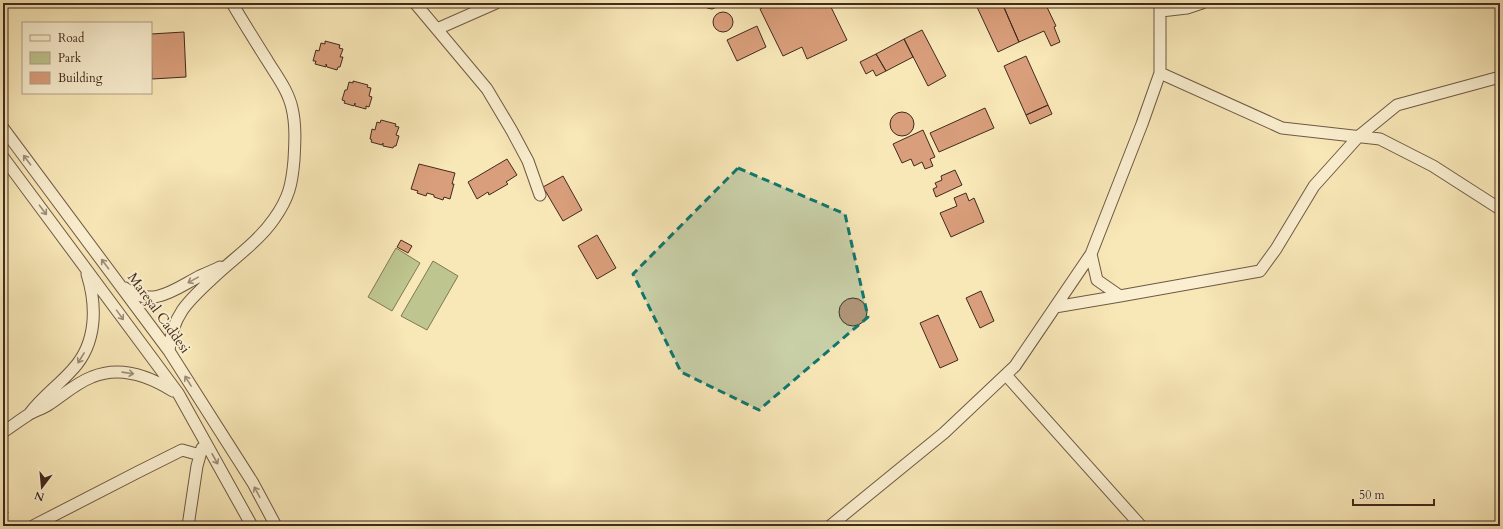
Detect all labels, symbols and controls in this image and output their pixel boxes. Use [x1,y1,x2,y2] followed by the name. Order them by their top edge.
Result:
[22,22,152,94] legend
[58,30,85,46] text: Road
[58,50,82,66] text: Park
[58,70,103,86] text: Building
[23,155,31,166] one-way arrow
[39,205,47,216] one-way arrow
[101,259,109,270] one-way arrow
[123,269,195,357] street label: Mareşal Caddesi
[187,277,199,284] one-way arrow
[116,309,124,320] one-way arrow
[77,352,85,363] one-way arrow
[121,369,134,377] one-way arrow
[184,376,193,387] one-way arrow
[211,452,219,464] one-way arrow
[22,467,62,507] north arrow
[1353,481,1434,507] scale bar
[253,486,261,498] one-way arrow
[32,487,46,505] text: N
[1359,487,1386,503] text: 50 m

